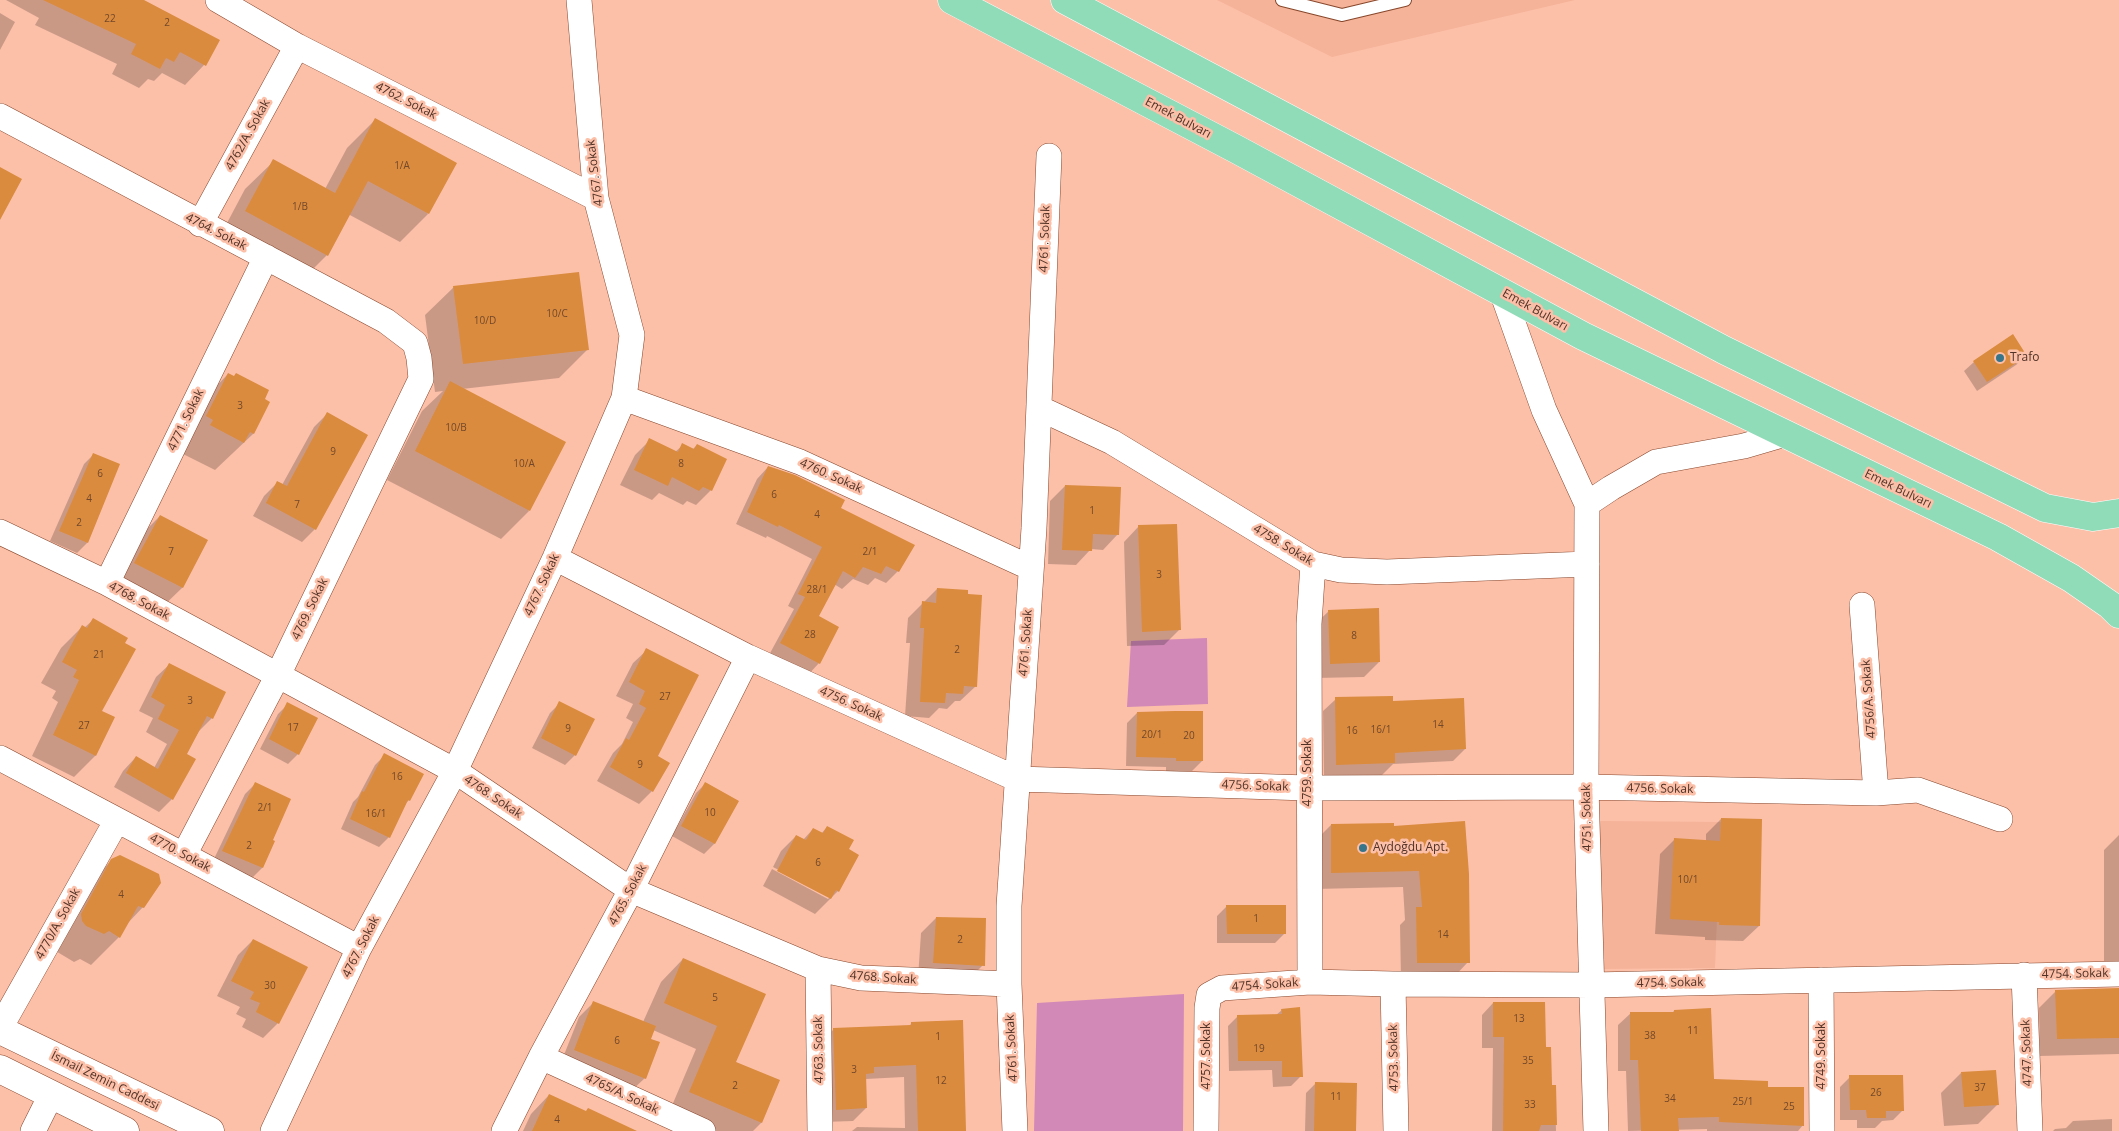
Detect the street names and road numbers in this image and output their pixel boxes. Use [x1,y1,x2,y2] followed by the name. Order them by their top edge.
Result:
[373,79,439,123] street label: 4762. Sokak
[1143,95,1213,141] street label: Emek Bulvarı
[223,97,273,173] street label: 4762/A. Sokak
[584,139,606,207] street label: 4767. Sokak
[1037,205,1053,273] street label: 4761. Sokak
[183,210,249,254] street label: 4764. Sokak
[1500,286,1570,334] street label: Emek Bulvarı
[165,387,207,453] street label: 4771. Sokak
[798,456,864,496] street label: 4760. Sokak
[1862,467,1934,511] street label: Emek Bulvarı
[1251,522,1315,568] street label: 4758. Sokak
[521,552,563,618] street label: 4767. Sokak
[289,576,331,642] street label: 4769. Sokak
[106,579,172,623] street label: 4768. Sokak
[1016,609,1036,677] street label: 4761. Sokak
[1859,659,1879,739] street label: 4756/A. Sokak
[818,684,884,724] street label: 4756. Sokak
[1301,740,1315,806] street label: 4759. Sokak
[461,772,525,822] street label: 4768. Sokak
[1221,778,1289,794] street label: 4756. Sokak
[1626,781,1694,797] street label: 4756. Sokak
[1579,784,1595,852] street label: 4751. Sokak
[147,831,213,875] street label: 4770. Sokak
[606,862,650,928] street label: 4765. Sokak
[33,886,83,962] street label: 4770/A. Sokak
[339,914,383,980] street label: 4767. Sokak
[2041,966,2109,982] street label: 4754. Sokak
[849,968,917,988] street label: 4768. Sokak
[1231,975,1299,995] street label: 4754. Sokak
[1636,975,1704,991] street label: 4754. Sokak
[1003,1014,1021,1082] street label: 4761. Sokak
[811,1016,827,1084] street label: 4763. Sokak
[2019,1019,2035,1087] street label: 4747. Sokak
[1200,1023,1214,1089] street label: 4757. Sokak
[1815,1023,1829,1089] street label: 4749. Sokak
[1386,1024,1402,1092] street label: 4753. Sokak
[49,1049,161,1113] street label: İsmail Zemin Caddesi
[583,1071,661,1117] street label: 4765/A. Sokak

